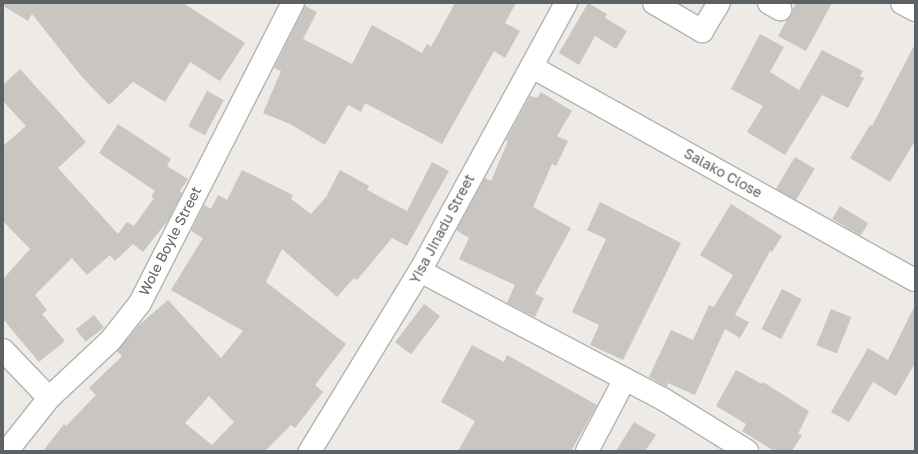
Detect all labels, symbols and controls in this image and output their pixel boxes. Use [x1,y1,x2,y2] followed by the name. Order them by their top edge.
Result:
[681,145,765,201] street label: Salako Close
[406,171,478,287] street label: Yisa Jinadu Street
[135,184,205,298] street label: Wole Boyle Street

